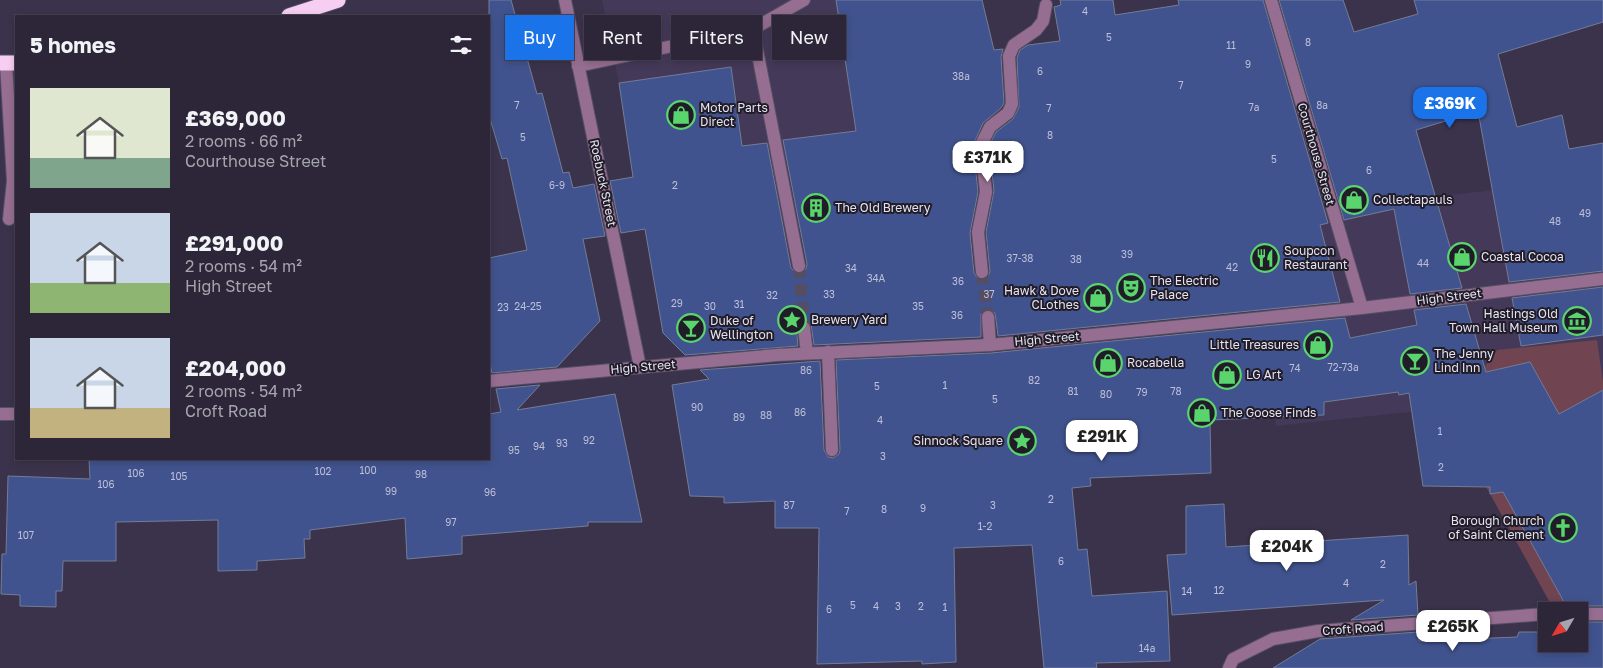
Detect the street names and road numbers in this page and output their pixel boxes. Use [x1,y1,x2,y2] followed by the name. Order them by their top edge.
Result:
[1295,101,1338,207] street label: Courthouse Street
[587,138,620,228] street label: Roebuck Street
[1415,285,1483,308] street label: High Street
[1014,328,1080,349] street label: High Street
[610,356,676,377] street label: High Street
[1322,619,1384,638] street label: Croft Road

